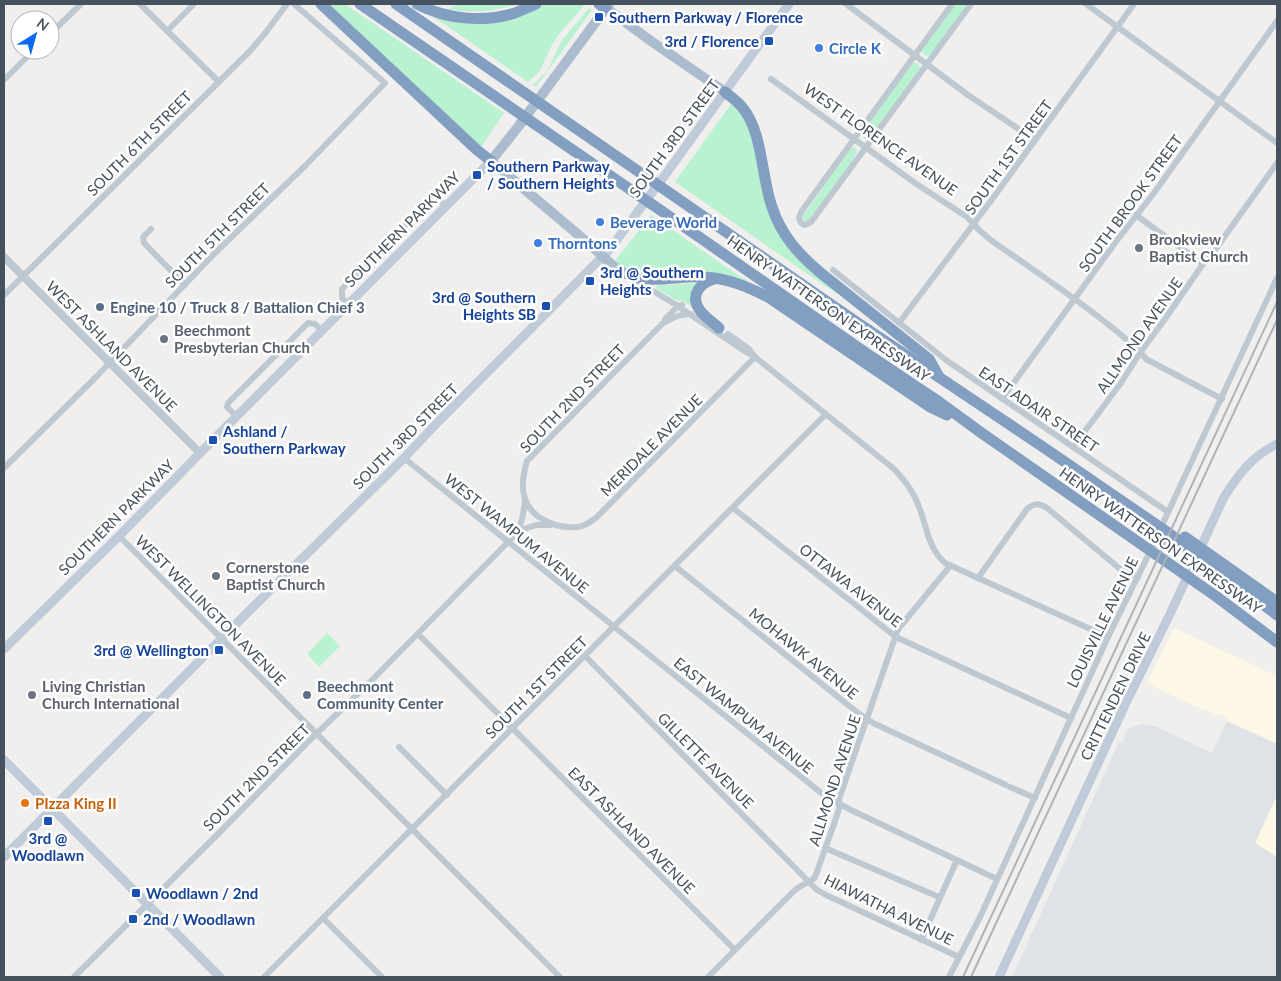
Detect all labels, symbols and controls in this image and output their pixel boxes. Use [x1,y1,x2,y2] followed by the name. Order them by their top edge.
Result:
[609,8,803,26] place label: Southern Parkway / Florence
[10,10,60,60] north arrow
[593,11,605,23] marker: Southern Parkway / Florence
[34,14,53,34] text: N
[664,32,759,50] place label: 3rd / Florence
[763,35,775,47] marker: 3rd / Florence
[829,39,882,57] place label: Circle K
[813,42,825,54] marker: Circle K
[625,75,723,200] street label: SOUTH 3RD STREET
[801,79,961,199] street label: WEST FLORENCE AVENUE
[83,87,195,199] street label: SOUTH 6TH STREET
[960,96,1056,218] street label: SOUTH 1ST STREET
[1074,131,1186,275] street label: SOUTH BROOK STREET
[487,157,615,192] place label: Southern Parkway / Southern Heights
[340,167,464,291] street label: SOUTHERN PARKWAY
[471,169,483,181] marker: Southern Parkway / Southern Heights
[161,179,273,291] street label: SOUTH 5TH STREET
[610,213,717,231] place label: Beverage World
[594,216,606,228] marker: Beverage World
[1149,230,1248,265] place label: Brookview Baptist Church
[724,231,934,385] street label: HENRY WATTERSON EXPRESSWAY
[548,234,617,252] place label: Thorntons
[532,237,544,249] marker: Thorntons
[1133,242,1145,254] marker: Brookview Baptist Church
[600,263,704,298] place label: 3rd @ Southern Heights
[1092,274,1186,396] street label: ALLMOND AVENUE
[584,275,596,287] marker: 3rd @ Southern Heights
[43,277,181,415] street label: WEST ASHLAND AVENUE
[432,288,536,323] place label: 3rd @ Southern Heights SB
[110,298,365,316] place label: Engine 10 / Truck 8 / Battalion Chief 3
[540,300,552,312] marker: 3rd @ Southern Heights SB
[94,301,106,313] marker: Engine 10 / Truck 8 / Battalion Chief 3
[174,321,310,356] place label: Beechmont Presbyterian Church
[158,333,170,345] marker: Beechmont Presbyterian Church
[516,340,628,456] street label: SOUTH 2ND STREET
[976,362,1102,456] street label: EAST ADAIR STREET
[349,380,461,492] street label: SOUTH 3RD STREET
[596,390,706,500] street label: MERIDALE AVENUE
[222,422,346,457] place label: Ashland / Southern Parkway
[207,434,219,446] marker: Ashland / Southern Parkway
[54,455,178,579] street label: SOUTHERN PARKWAY
[1056,463,1266,617] street label: HENRY WATTERSON EXPRESSWAY
[441,469,593,597] street label: WEST WAMPUM AVENUE
[132,531,290,689] street label: WEST WELLINGTON AVENUE
[796,539,906,631] street label: OTTAWA AVENUE
[1062,554,1142,690] street label: LOUISVILLE AVENUE
[226,558,325,593] place label: Cornerstone Baptist Church
[210,570,222,582] marker: Cornerstone Baptist Church
[746,604,862,702] street label: MOHAWK AVENUE
[1076,629,1154,763] street label: CRITTENDEN DRIVE
[481,632,591,742] street label: SOUTH 1ST STREET
[93,641,209,659] place label: 3rd @ Wellington
[213,644,225,656] marker: 3rd @ Wellington
[670,653,818,777] street label: EAST WAMPUM AVENUE
[42,677,179,712] place label: Living Christian Church International
[317,677,444,712] place label: Beechmont Community Center
[26,689,38,701] marker: Living Christian Church International
[301,689,313,701] marker: Beechmont Community Center
[654,708,758,812] street label: GILLETTE AVENUE
[804,712,864,848] street label: ALLMOND AVENUE
[199,720,313,834] street label: SOUTH 2ND STREET
[565,763,699,897] street label: EAST ASHLAND AVENUE
[35,794,117,812] place label: PIzza King II
[19,797,31,809] marker: PIzza King II
[42,815,54,827] marker: 3rd @ Woodlawn
[12,829,84,864] place label: 3rd @ Woodlawn
[821,870,957,948] street label: HIAWATHA AVENUE
[146,884,258,902] place label: Woodlawn / 2nd
[130,887,142,899] marker: Woodlawn / 2nd
[143,910,255,928] place label: 2nd / Woodlawn
[127,913,139,925] marker: 2nd / Woodlawn

